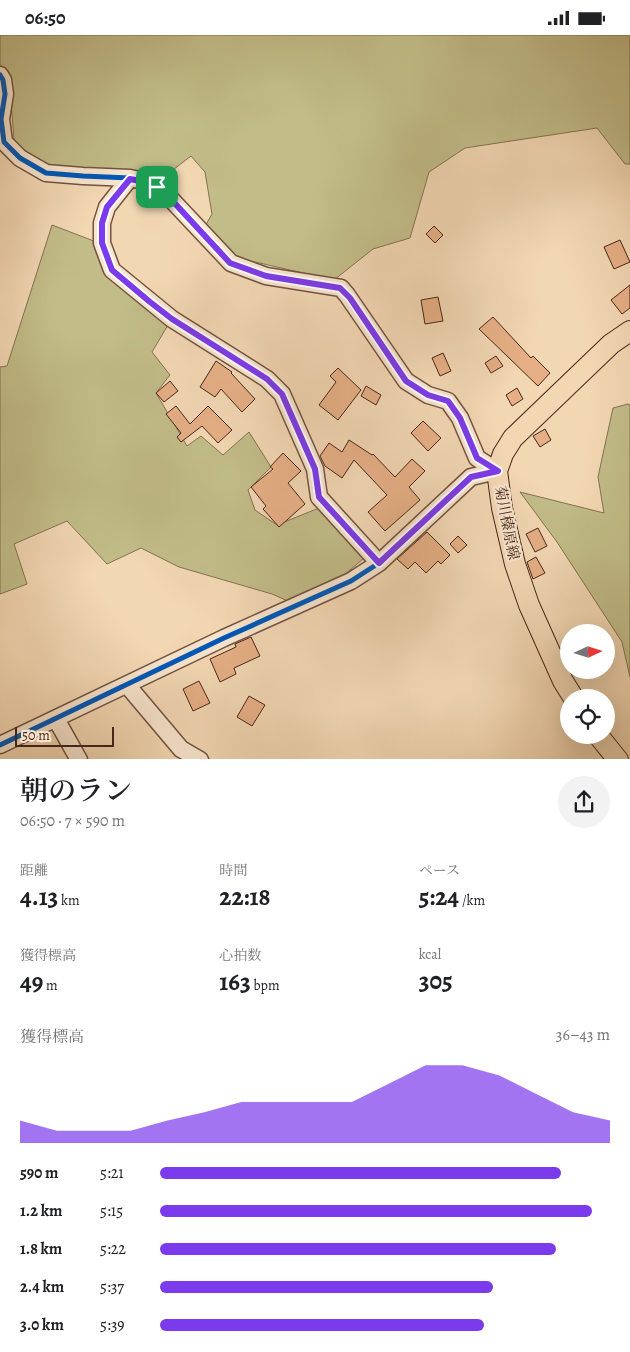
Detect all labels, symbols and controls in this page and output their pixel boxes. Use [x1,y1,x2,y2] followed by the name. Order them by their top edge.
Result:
[25,5,66,31] text: 06:50
[136,166,178,208] pin
[143,173,171,201] icon: arrive
[490,484,524,562] street label: 菊川榛原線
[560,624,615,679] north arrow
[560,624,615,744] map controls
[560,689,615,744] button: locate
[15,724,114,748] scale bar
[22,726,50,745] text: 50 m
[20,772,132,810] text: 朝のラン
[558,776,610,828] button: share
[20,810,125,832] text: 06:50 · 7 × 590 m
[20,861,48,880] text: 距離
[219,861,247,880] text: 時間
[419,861,460,880] text: ペース
[20,880,58,914] text: 4.13
[219,880,270,914] text: 22:18
[419,880,459,914] text: 5:24
[58,891,80,910] text: km
[459,891,485,910] text: /km
[419,945,441,964] text: kcal
[20,946,76,965] text: 獲得標高
[219,946,261,965] text: 心拍数
[419,964,453,998] text: 305
[20,965,43,999] text: 49
[219,965,251,999] text: 163
[43,976,58,995] text: m
[251,976,280,995] text: bpm
[556,1024,610,1046] text: 36–43 m
[20,1026,84,1048] text: 獲得標高
[20,1162,58,1184] text: 590 m
[100,1162,124,1184] text: 5:21
[20,1200,62,1222] text: 1.2 km
[100,1200,123,1222] text: 5:15
[20,1238,62,1260] text: 1.8 km
[100,1238,126,1260] text: 5:22
[20,1276,64,1298] text: 2.4 km
[100,1276,124,1298] text: 5:37
[20,1314,64,1336] text: 3.0 km
[100,1314,125,1336] text: 5:39

